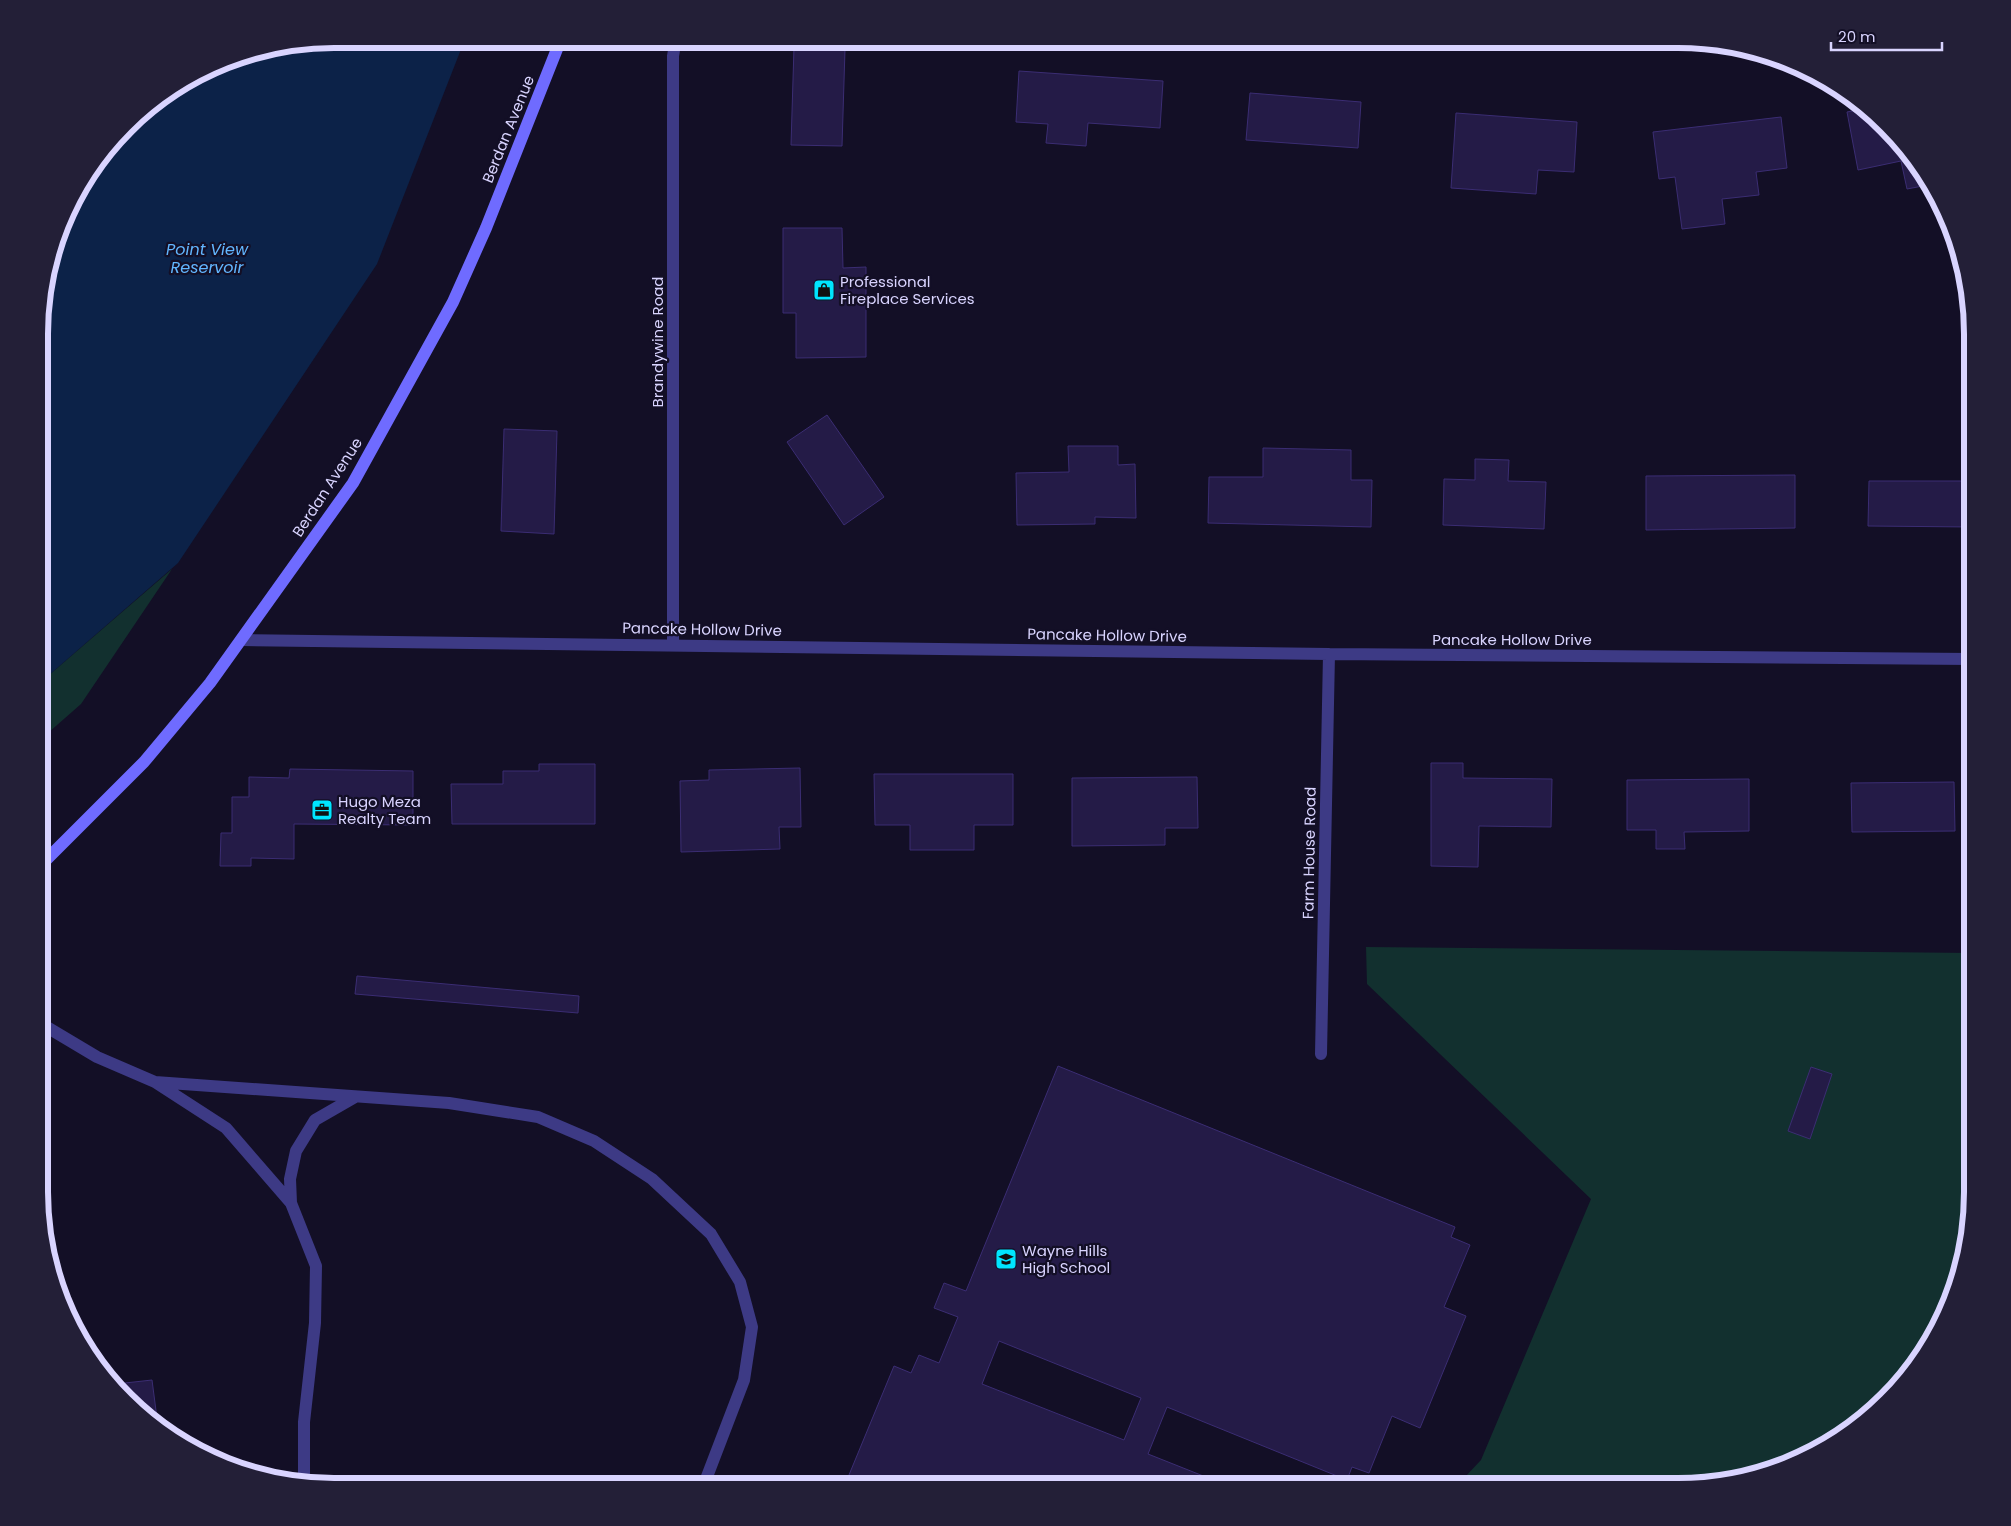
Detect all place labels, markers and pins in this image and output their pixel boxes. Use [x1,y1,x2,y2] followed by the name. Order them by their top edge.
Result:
[840,271,975,309] place label: Professional Fireplace Services
[812,278,836,302] shop icon: Professional Fireplace Services
[338,791,431,829] place label: Hugo Meza Realty Team
[310,798,334,822] office icon: Hugo Meza Realty Team
[1022,1240,1110,1278] place label: Wayne Hills High School
[994,1247,1018,1271] school or university icon: Wayne Hills High School

